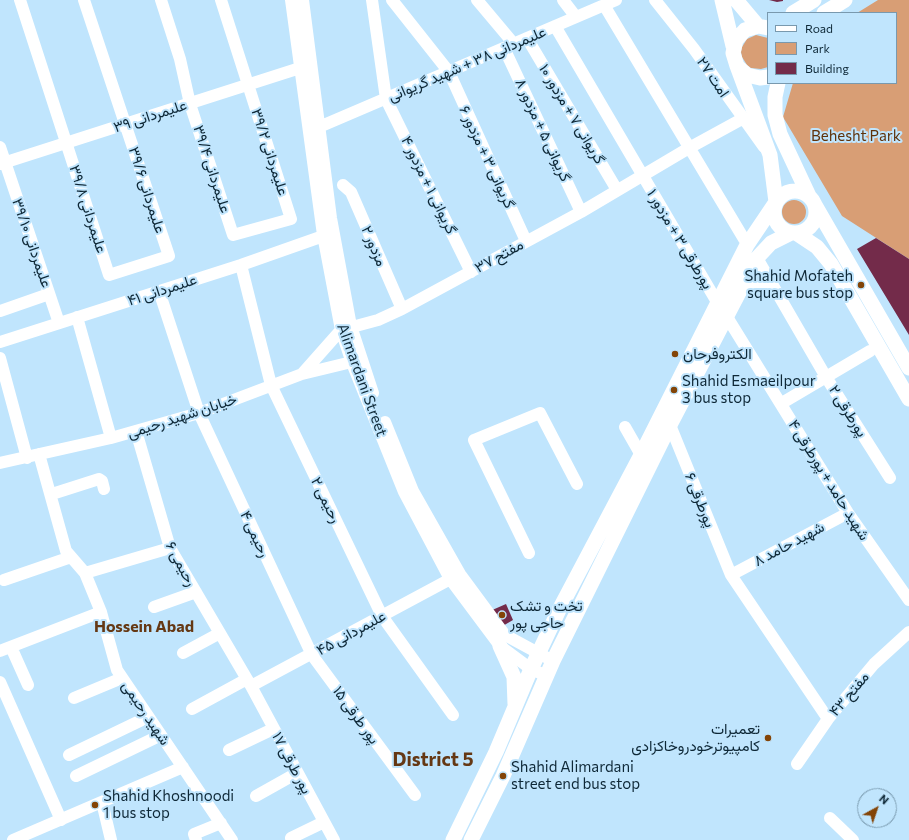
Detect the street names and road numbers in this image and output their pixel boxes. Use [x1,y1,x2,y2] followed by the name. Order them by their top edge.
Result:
[385,23,549,105] street label: علیمردانی ۳۸ + شهید گریوانی
[693,53,733,101] street label: امت ۲۷
[535,61,609,167] street label: گریوانی ۷ + مزدور ۱۰
[511,76,575,184] street label: گریوانی ۵ + مزدور ۸
[111,96,189,136] street label: علیمردانی ۳۹
[455,103,519,211] street label: گریوانی ۳ + مزدور ۶
[247,106,293,198] street label: علیمردانی ۳۹/۲
[189,123,235,215] street label: علیمردانی ۳۹/۴
[397,133,461,237] street label: گریوانی ۱ + مزدور ۴
[125,144,169,236] street label: علیمردانی ۳۹/۶
[65,163,111,255] street label: علیمردانی ۳۹/۸
[643,186,717,292] street label: پورطرقی ۳ + مزدور ۱
[8,196,56,290] street label: علیمردانی ۳۹/۱۰
[357,223,391,269] street label: مزدور ۲
[472,235,526,277] street label: مفتح ۳۷
[125,270,199,310] street label: علیمردانی ۴۱
[333,321,391,439] street label: Alimardani Street
[825,382,871,440] street label: پورطرقی ۲
[125,390,239,442] street label: خیابان شهید رحیمی
[785,416,873,544] street label: شهید حامد + پورطرقی ۴
[681,470,719,530] street label: پورطرقی ۶
[307,474,345,526] street label: رحیمی ۲
[236,508,274,560] street label: رحیمی ۴
[751,518,827,570] street label: شهید حامد ۸
[162,539,200,589] street label: رحیمی ۶
[313,607,389,659] street label: علیمردانی ۴۵
[825,668,873,720] street label: مفتح ۴۳
[118,677,174,749] street label: شهید رحیمی
[329,682,383,748] street label: پور طرقی ۱۵
[268,729,316,797] street label: پور طرقی ۱۷

